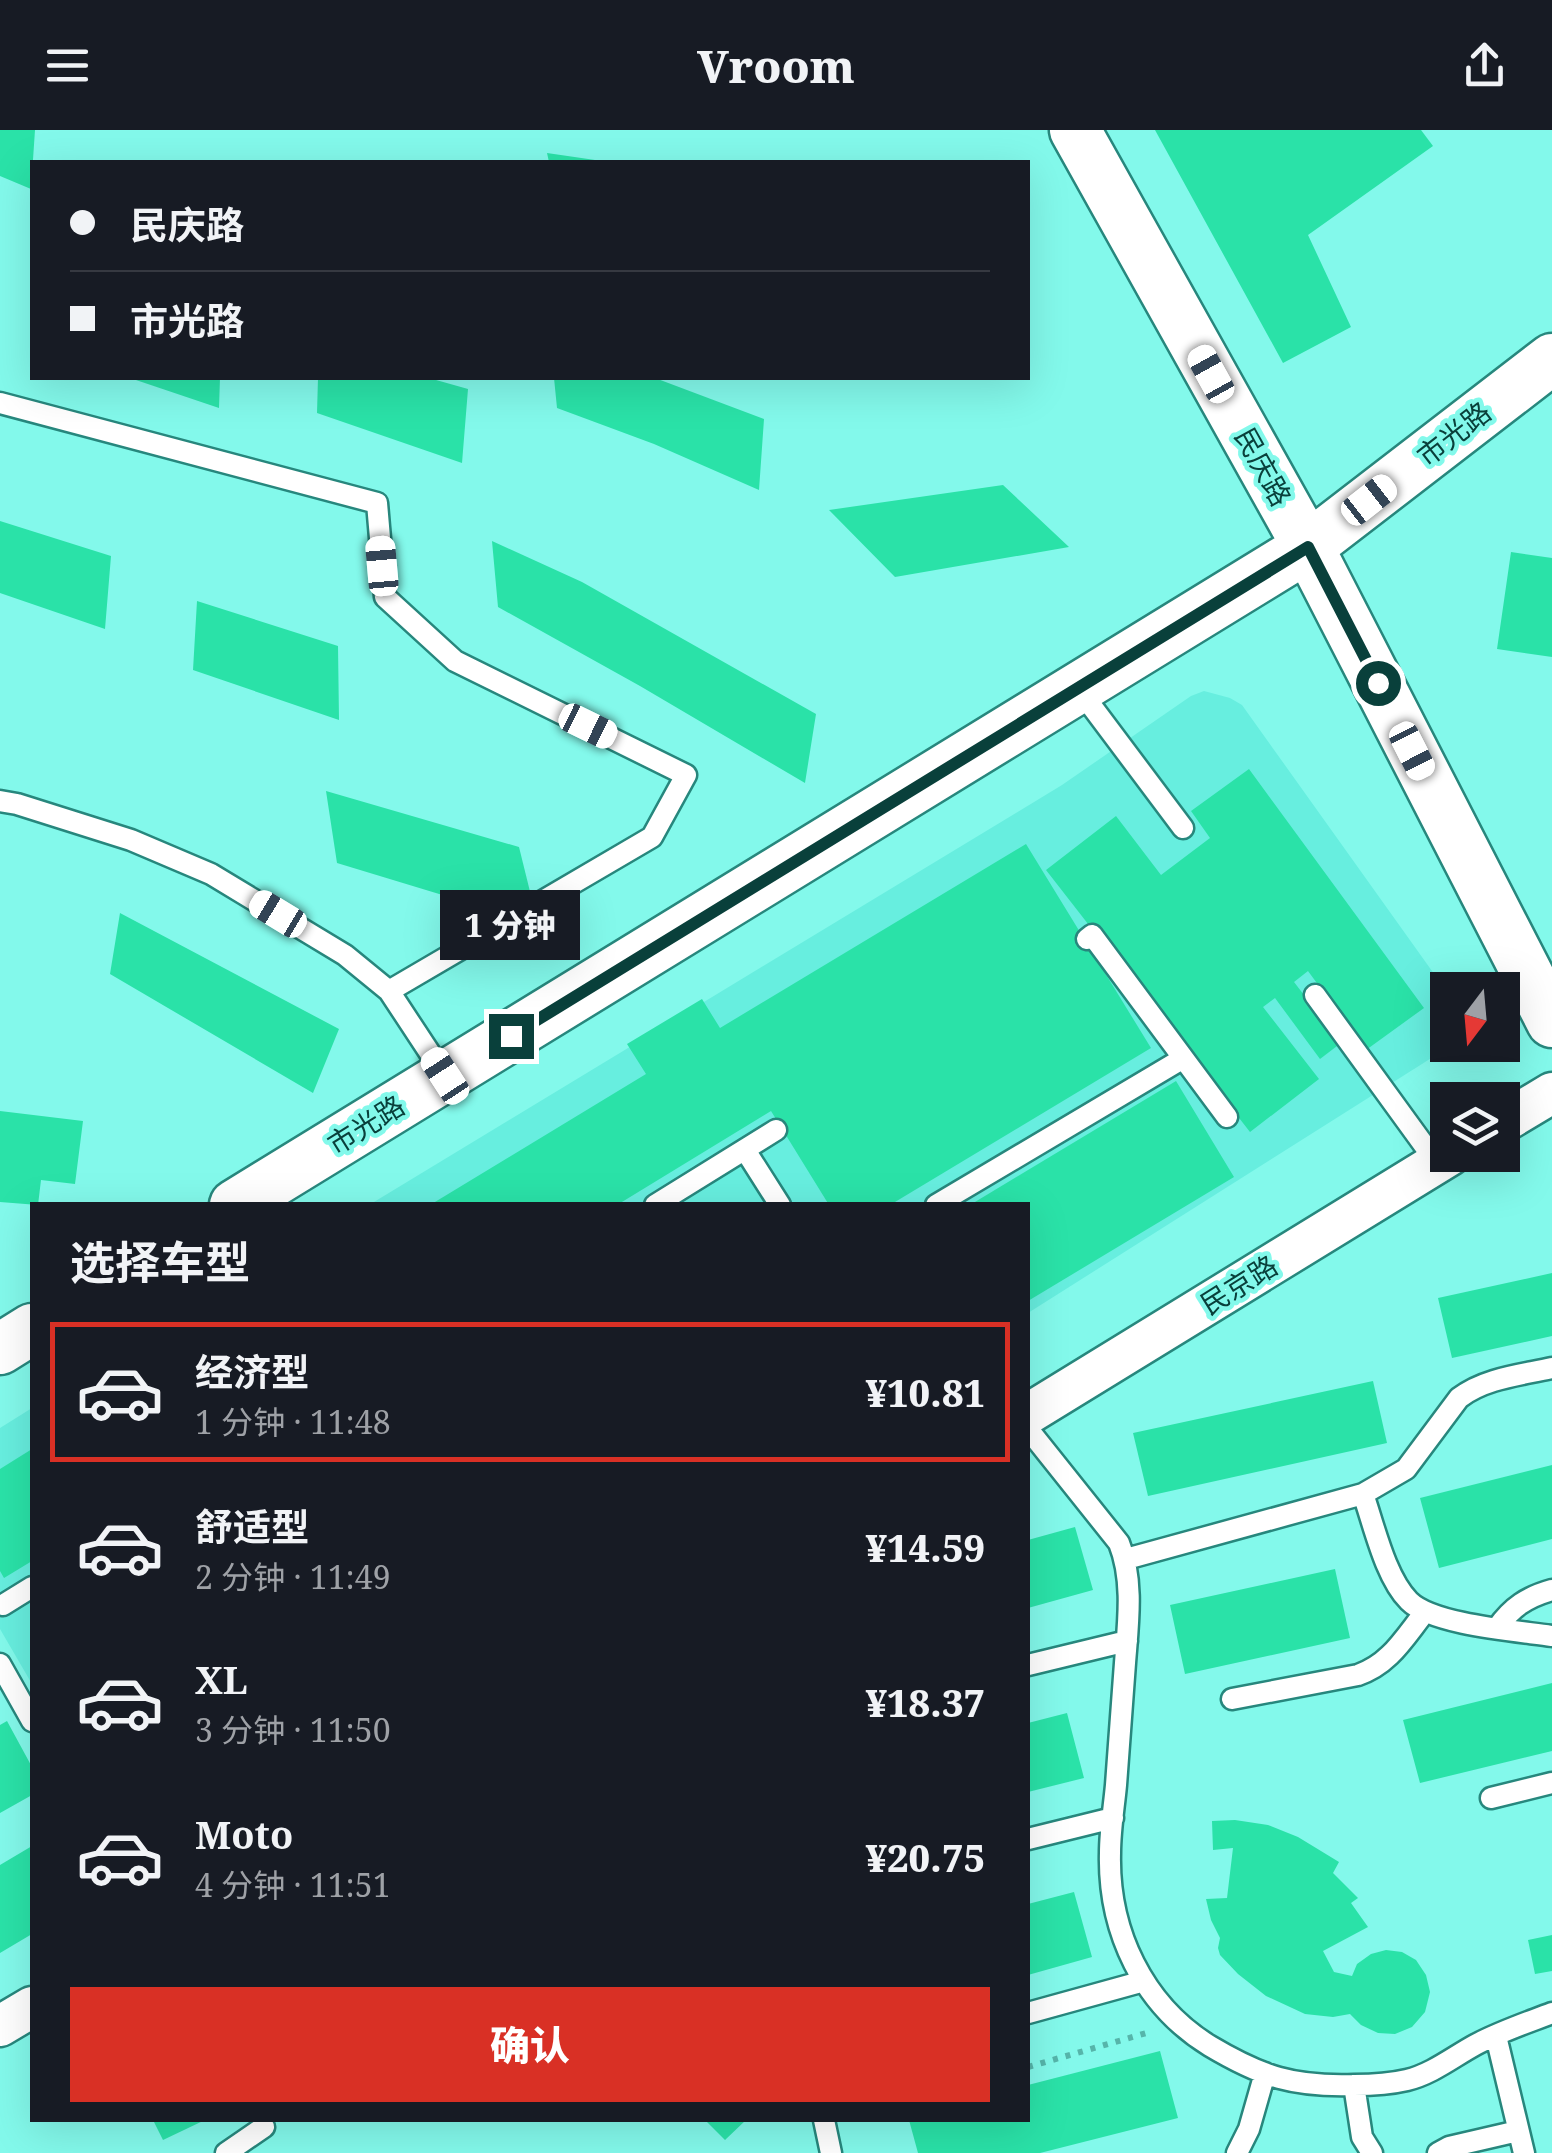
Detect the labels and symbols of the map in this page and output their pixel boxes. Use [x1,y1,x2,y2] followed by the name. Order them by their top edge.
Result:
[1183,340,1239,408] car
[1409,392,1498,474] street label: 市光路
[1227,421,1301,512] street label: 民庆路
[1336,470,1402,530] car
[364,535,400,597] car
[1356,661,1401,706] route start
[554,699,622,753] car
[1385,717,1439,785] car
[245,886,311,942] car
[441,891,581,961] callout: 1 分钟
[1430,972,1520,1062] north arrow
[489,1014,534,1059] route end
[416,1043,474,1109] car
[320,1086,411,1163] street label: 市光路
[1193,1246,1284,1323] street label: 民京路

